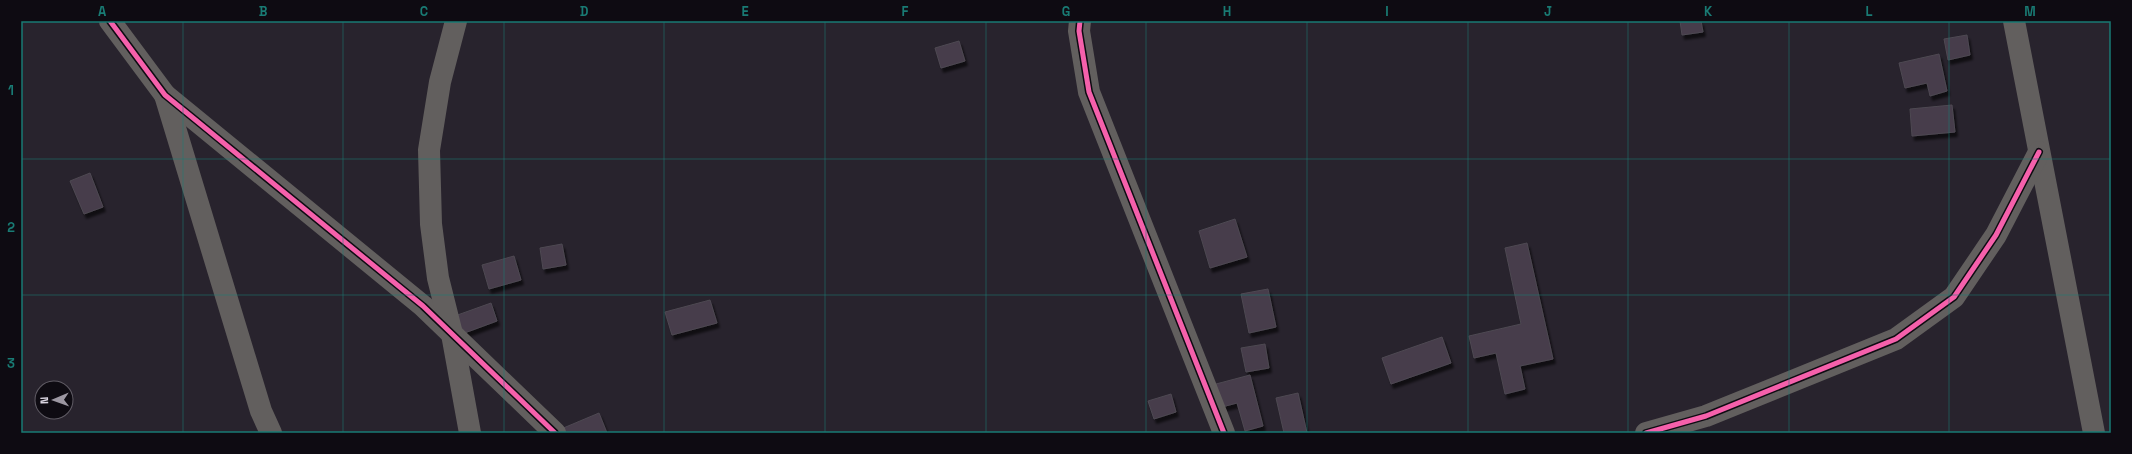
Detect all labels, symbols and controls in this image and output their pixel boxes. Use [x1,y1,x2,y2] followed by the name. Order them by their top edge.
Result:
[98,3,107,20] text: A
[259,3,268,20] text: B
[420,3,428,20] text: C
[580,3,589,20] text: D
[741,3,749,20] text: E
[902,3,909,20] text: F
[1062,3,1070,20] text: G
[1223,3,1231,20] text: H
[1385,3,1389,20] text: I
[1544,3,1552,20] text: J
[1704,3,1713,20] text: K
[1865,3,1873,20] text: L
[2024,3,2036,20] text: M
[8,82,14,99] text: 1
[7,219,15,236] text: 2
[7,355,15,372] text: 3
[34,380,74,420] north arrow
[37,396,51,404] text: N

